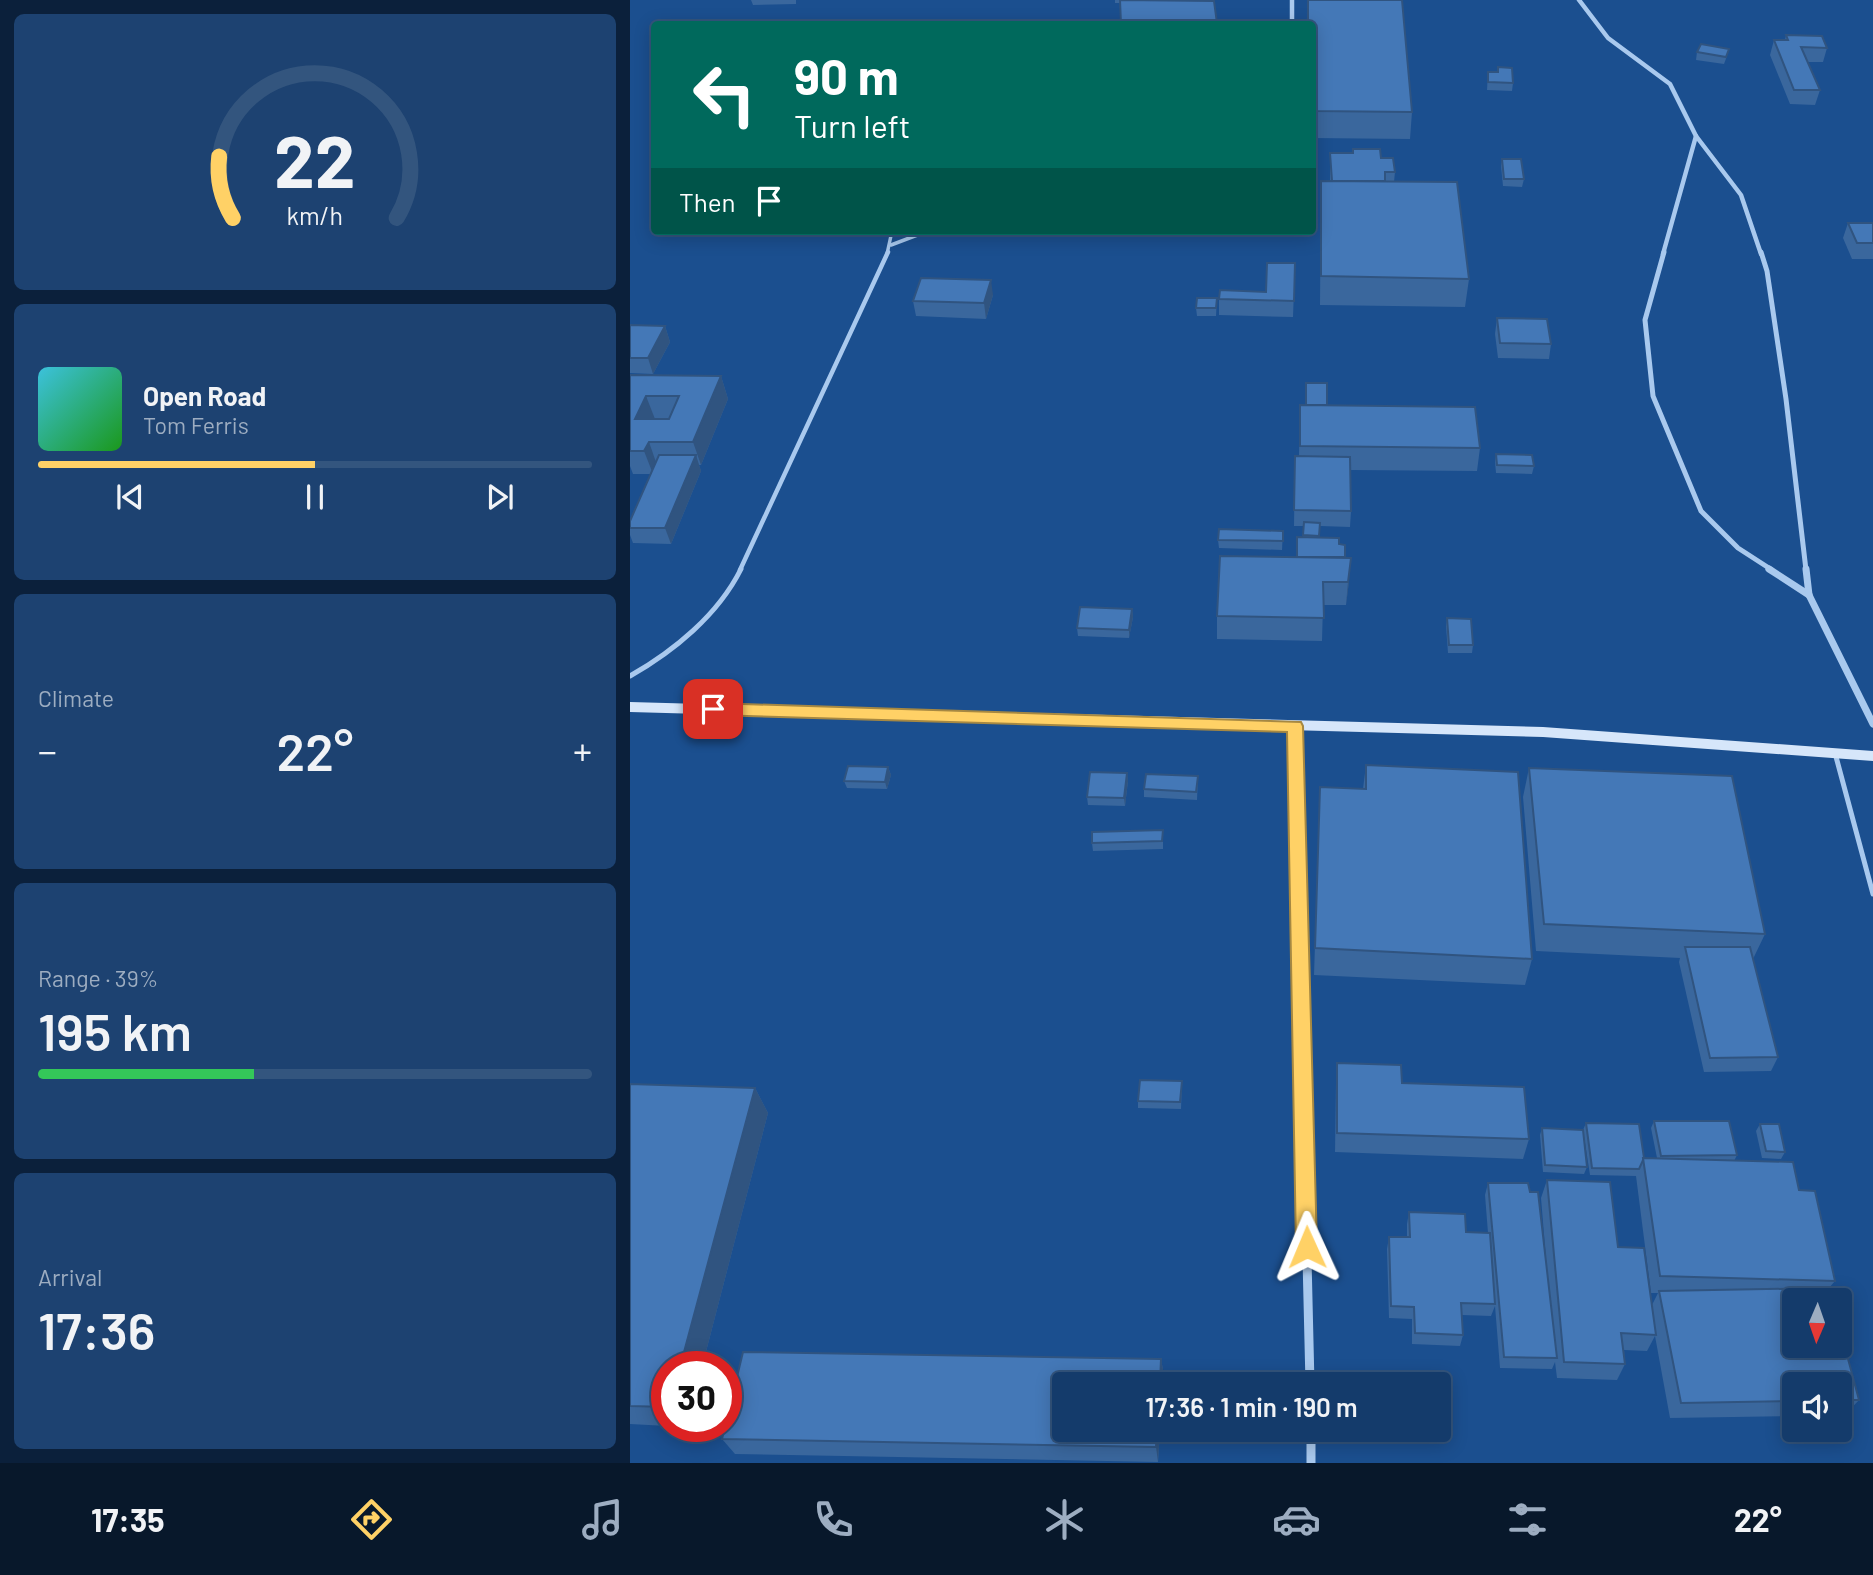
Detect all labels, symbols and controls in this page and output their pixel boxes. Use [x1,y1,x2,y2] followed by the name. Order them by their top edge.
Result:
[794,46,899,105] text: 90 m
[679,49,770,140] icon: left
[794,106,911,144] text: Turn left
[274,115,356,203] text: 22
[750,182,788,220] icon: arrive
[679,186,736,217] text: Then
[287,200,343,230] text: km/h
[143,380,266,411] text: Open Road
[143,411,249,439] text: Tom Ferris
[111,478,149,516] icon: previous
[296,478,334,516] icon: pause
[481,478,519,516] icon: next
[683,679,743,739] pin
[38,684,114,712] text: Climate
[694,690,732,728] icon: arrive
[277,719,353,781] text: 22°
[38,727,57,773] text: −
[573,727,592,773] text: +
[38,964,158,992] text: Range · 39%
[38,999,192,1061] text: 195 km
[1270,1210,1344,1284] position arrow
[38,1263,102,1291] text: Arrival
[1782,1288,1852,1358] north arrow
[1782,1288,1852,1442] map controls
[38,1298,155,1360] text: 17:36
[651,1351,742,1442] speed limit sign: 30
[1782,1372,1852,1442] button: sound
[1145,1391,1358,1422] text: 17:36 · 1 min · 190 m
[347,1495,396,1544] icon: directions
[578,1495,627,1544] icon: music
[809,1495,858,1544] icon: phone
[1040,1495,1089,1544] icon: climate
[1272,1495,1321,1544] icon: car
[1503,1495,1552,1544] icon: filters
[91,1500,164,1538] text: 17:35
[1734,1500,1782,1538] text: 22°

